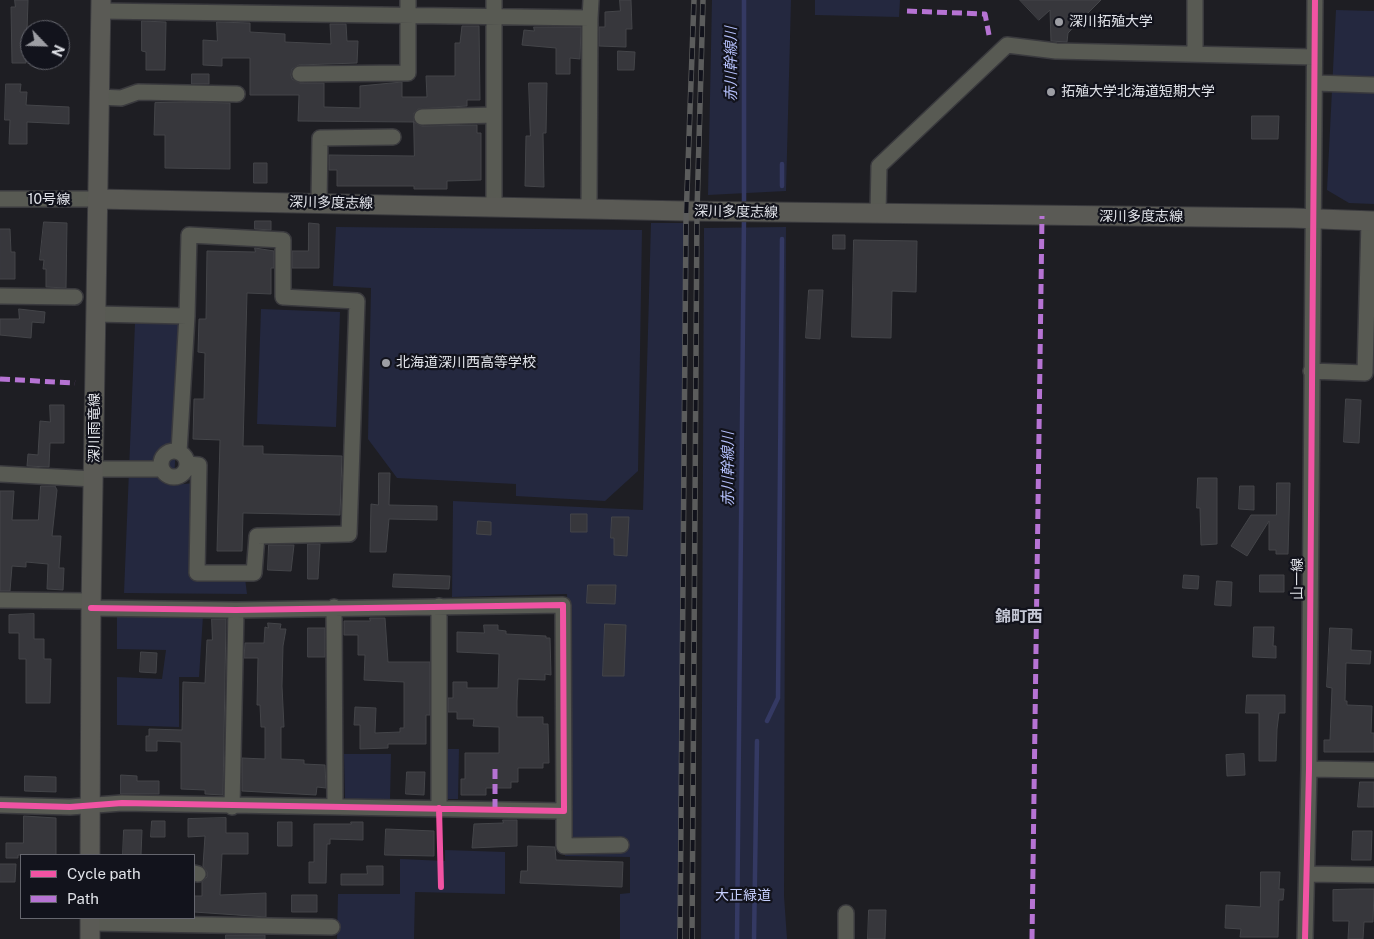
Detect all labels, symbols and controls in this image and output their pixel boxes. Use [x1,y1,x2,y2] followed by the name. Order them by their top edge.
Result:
[1069,14,1153,30] place label: 深川拓殖大学
[1053,16,1065,28] marker: 深川拓殖大学
[20,20,70,70] north arrow
[722,27,740,101] water label: 赤川幹線川
[48,42,67,59] text: N
[1061,84,1215,100] place label: 拓殖大学北海道短期大学
[1045,86,1057,98] marker: 拓殖大学北海道短期大学
[28,192,70,208] street label: 10号線
[289,194,373,212] street label: 深川多度志線
[694,203,778,221] street label: 深川多度志線
[1099,209,1183,225] street label: 深川多度志線
[396,355,536,371] place label: 北海道深川西高等学校
[380,357,392,369] marker: 北海道深川西高等学校
[87,393,103,463] street label: 深川雨竜線
[719,432,737,506] water label: 赤川幹線川
[1290,558,1306,600] street label: 山一線
[995,607,1043,627] district label: 錦町西
[20,854,195,919] legend
[67,865,141,882] text: Cycle path
[715,888,771,904] park label: 大正緑道
[67,890,99,907] text: Path

